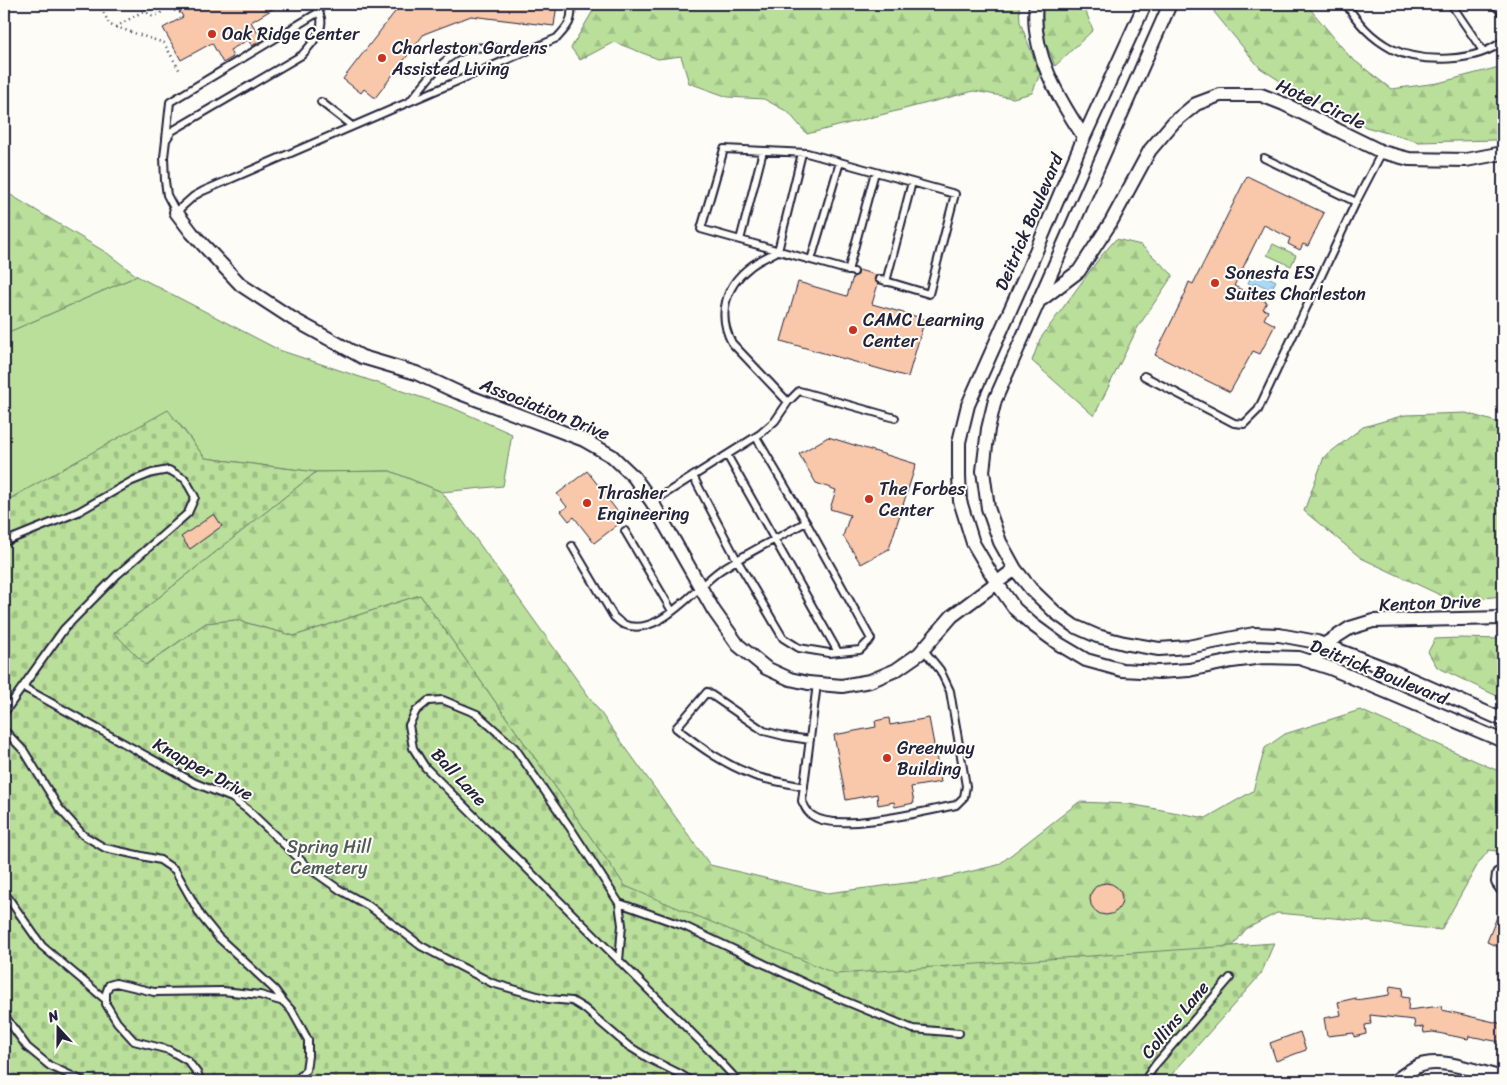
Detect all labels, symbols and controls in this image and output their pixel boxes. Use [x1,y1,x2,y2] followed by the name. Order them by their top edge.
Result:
[222,18,361,50] place label: Oak Ridge Center
[206,28,218,40] marker: Oak Ridge Center
[391,32,548,85] place label: Charleston Gardens Assisted Living
[376,52,388,64] marker: Charleston Gardens Assisted Living
[1271,69,1371,139] street label: Hotel Circle
[986,147,1073,296] street label: Deitrick Boulevard
[1225,257,1366,310] place label: Sonesta ES Suites Charleston
[1209,277,1221,289] marker: Sonesta ES Suites Charleston
[863,304,984,357] place label: CAMC Learning Center
[847,324,859,336] marker: CAMC Learning Center
[474,368,615,450] street label: Association Drive
[879,473,966,526] place label: The Forbes Center
[597,477,690,530] place label: Thrasher Engineering
[863,493,875,505] marker: The Forbes Center
[581,497,593,509] marker: Thrasher Engineering
[1378,585,1482,621] street label: Kenton Drive
[1305,630,1454,715] street label: Deitrick Boulevard
[147,728,259,810] street label: Knapper Drive
[897,732,975,785] place label: Greenway Building
[423,740,495,814] street label: Ball Lane
[881,752,893,764] marker: Greenway Building
[287,831,372,884] park label: Spring Hill Cemetery
[1132,973,1218,1067] street label: Collins Lane
[32,1002,82,1052] north arrow
[44,1003,63,1030] text: N

